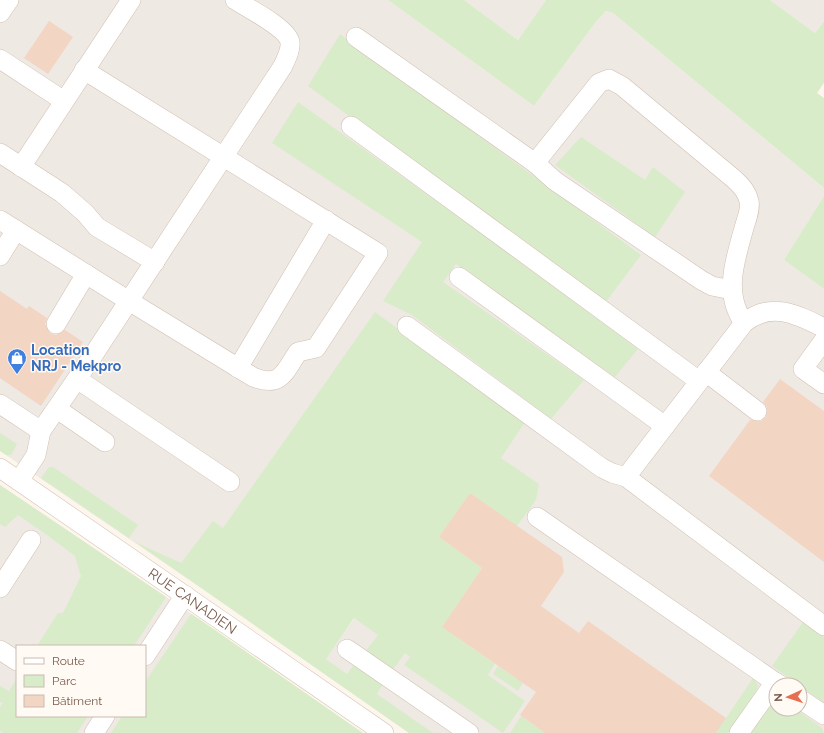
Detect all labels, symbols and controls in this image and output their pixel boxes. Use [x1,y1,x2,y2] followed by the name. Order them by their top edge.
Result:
[31,342,122,374] place label: Location NRJ - Mekpro
[6,347,28,375] shop icon: Location NRJ - Mekpro
[145,565,240,637] street label: RUE CANADIEN
[16,645,146,717] legend
[52,654,85,668] text: Route
[52,674,77,688] text: Parc
[768,677,808,717] north arrow
[772,693,785,702] text: N
[52,694,102,708] text: Bâtiment

